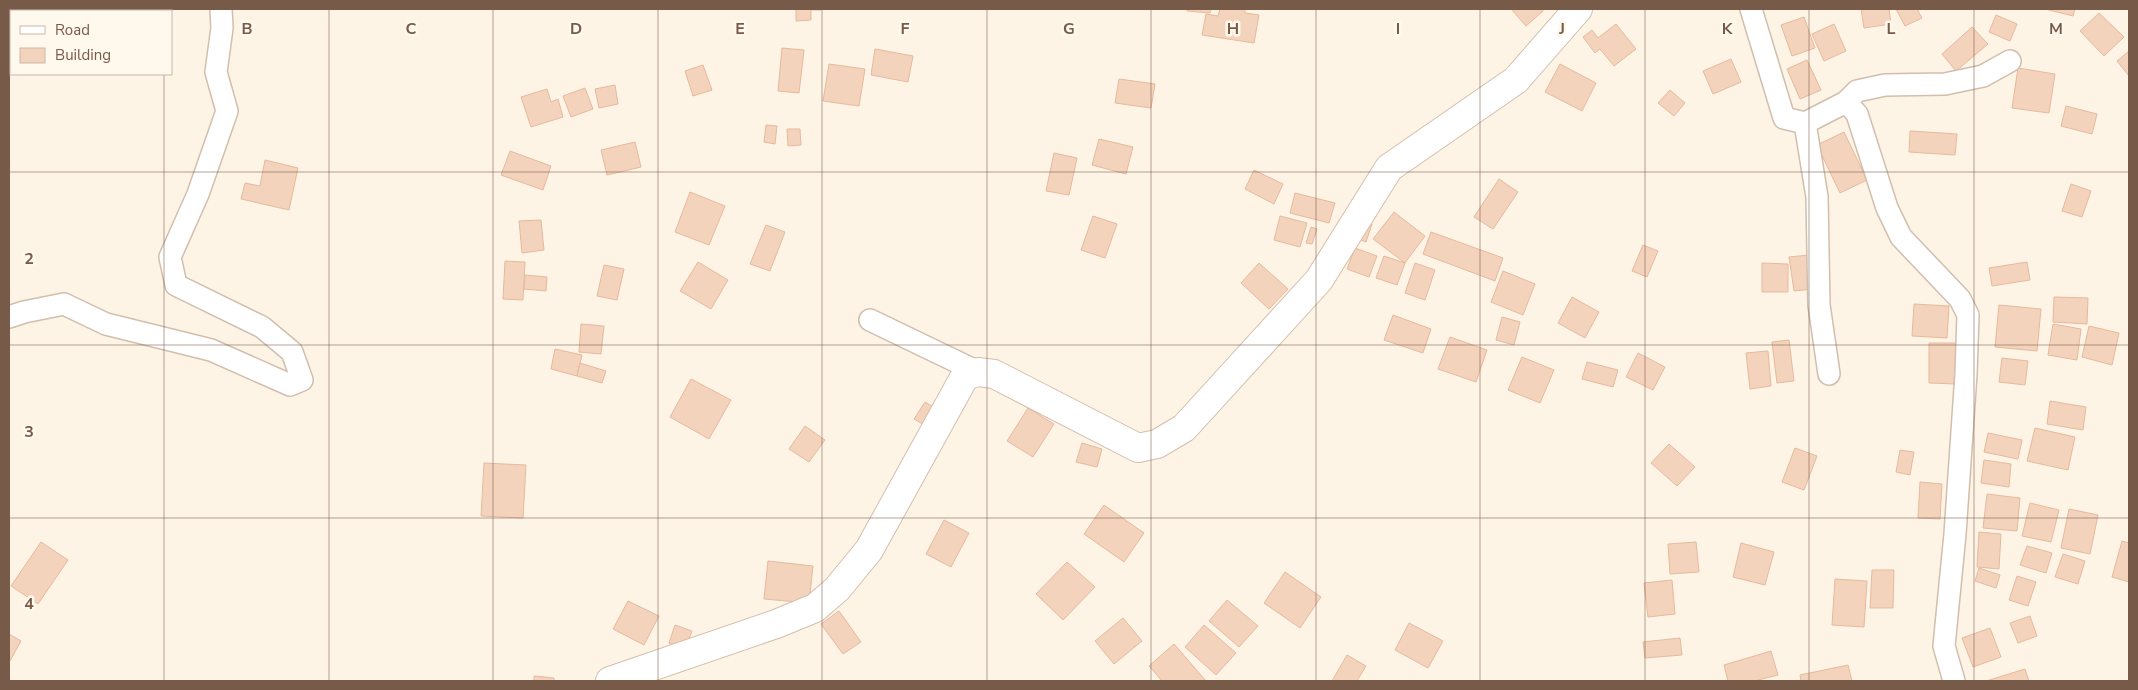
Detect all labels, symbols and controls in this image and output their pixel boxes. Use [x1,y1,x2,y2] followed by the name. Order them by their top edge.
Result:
[10,10,172,75] legend
[241,18,253,40] text: B
[406,18,417,40] text: C
[570,18,582,40] text: D
[735,18,745,40] text: E
[901,18,910,40] text: F
[1063,18,1075,40] text: G
[1227,18,1239,40] text: H
[1396,18,1400,40] text: I
[1558,18,1565,40] text: J
[1722,18,1734,40] text: K
[1887,18,1896,40] text: L
[2049,18,2063,40] text: M
[55,20,90,40] text: Road
[55,45,111,65] text: Building
[24,248,34,270] text: 2
[24,421,34,443] text: 3
[24,593,34,615] text: 4

